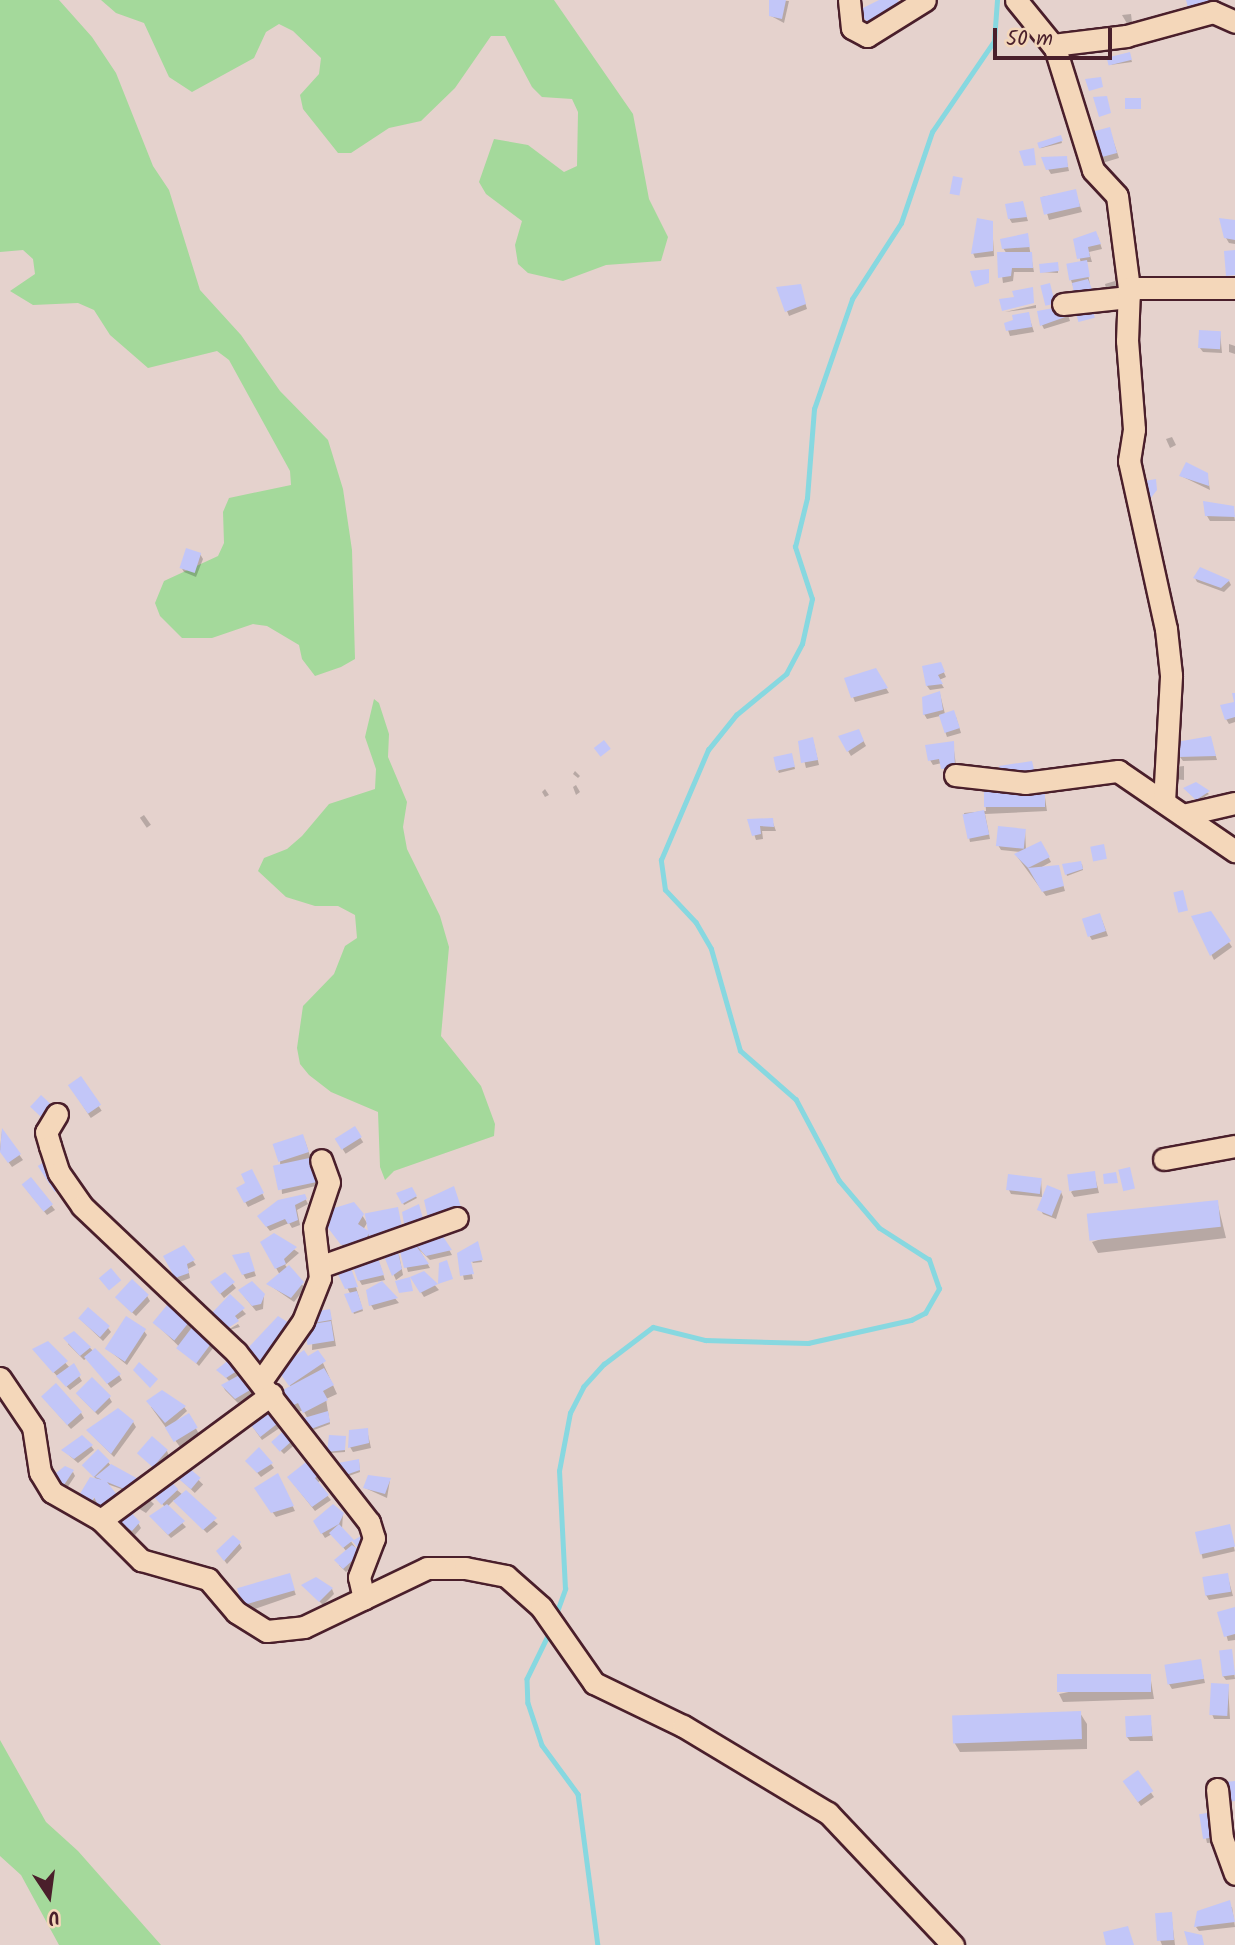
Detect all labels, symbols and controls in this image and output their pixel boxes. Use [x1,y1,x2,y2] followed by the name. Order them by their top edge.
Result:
[997,14,1116,58] scale bar
[1006,23,1053,56] text: 50 m
[14,1861,84,1931] north arrow
[45,1901,63,1932] text: U

